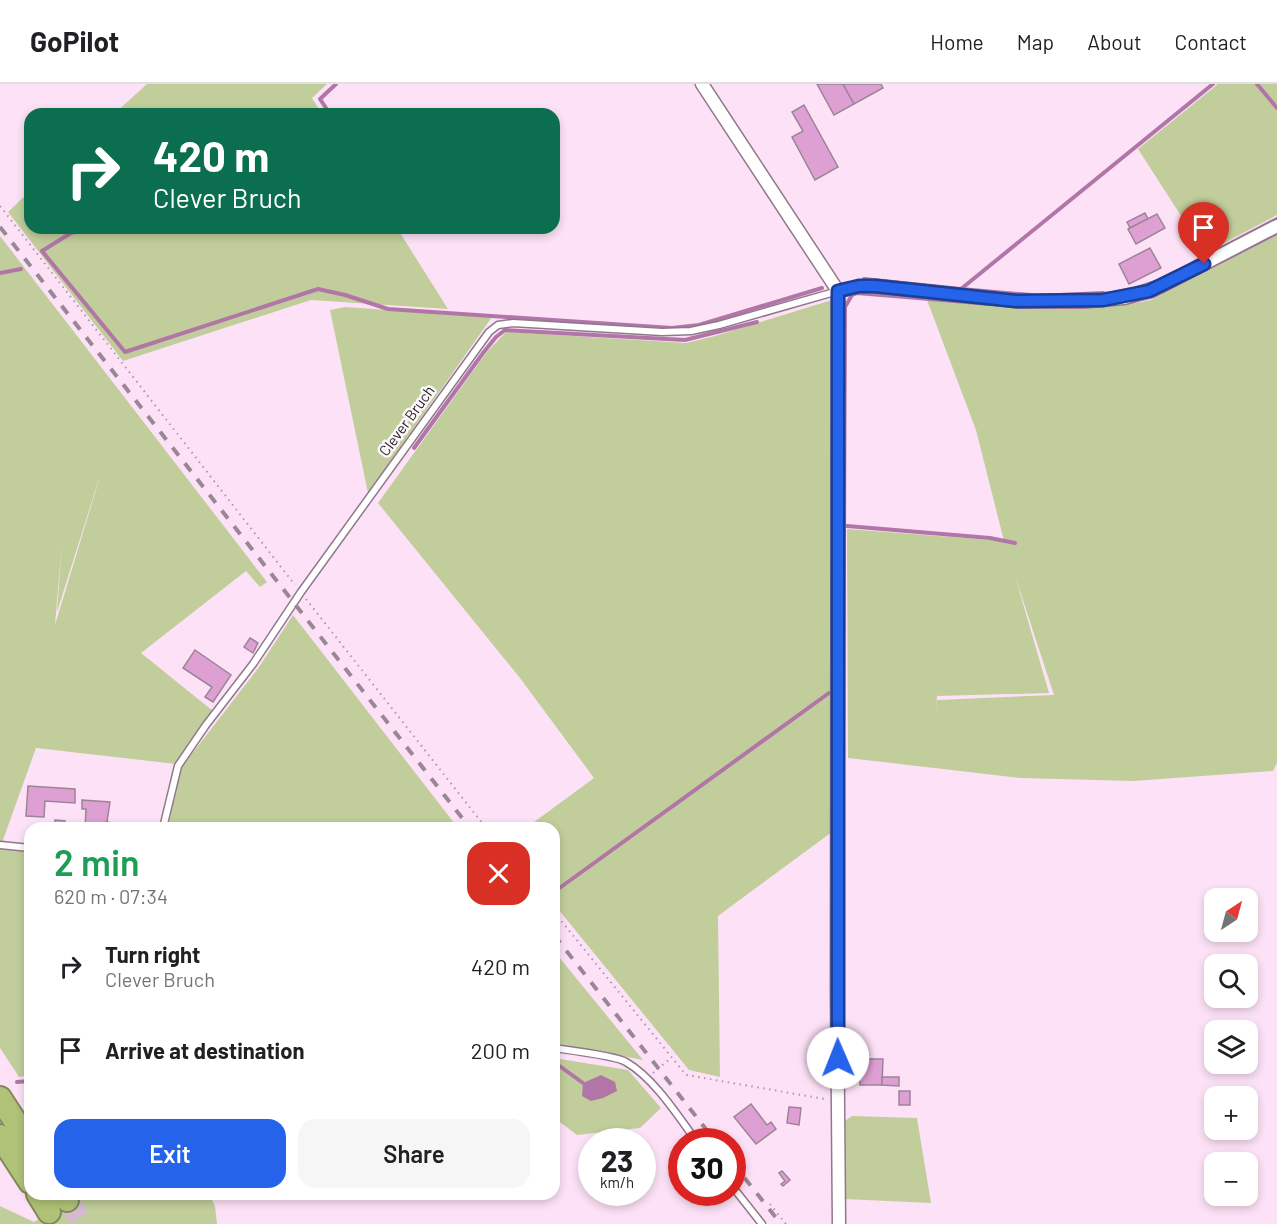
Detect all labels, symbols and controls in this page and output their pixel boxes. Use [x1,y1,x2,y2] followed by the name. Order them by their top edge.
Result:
[30,24,119,58] text: GoPilot
[930,29,984,54] text: Home
[1017,29,1054,54] text: Map
[1087,29,1142,54] text: About
[1175,29,1247,54] text: Contact
[153,130,269,180] text: 420 m
[54,132,132,210] icon: right
[153,181,301,213] text: Clever Bruch
[1178,202,1229,264] pin
[1187,211,1220,244] icon: arrive
[375,382,438,459] street label: Clever Bruch
[54,840,140,883] text: 2 min
[467,842,530,905] button: close
[54,884,168,908] text: 620 m · 07:34
[1204,888,1258,942] north arrow
[1204,888,1258,1206] map controls
[105,941,200,967] text: Turn right
[54,950,87,983] icon: right
[471,953,530,979] text: 420 m
[1204,954,1258,1008] button: search
[105,967,215,991] text: Clever Bruch
[1204,1020,1258,1074] button: layers
[806,1026,870,1090] position arrow
[54,1034,87,1067] icon: arrive
[105,1037,304,1063] text: Arrive at destination
[471,1037,530,1063] text: 200 m
[1204,1086,1258,1140] button: +
[54,1119,286,1188] button: Exit
[298,1119,530,1188] button: Share
[668,1128,746,1206] speed limit sign: 30
[601,1142,633,1178] text: 23
[1204,1152,1258,1206] button: −
[600,1173,634,1191] text: km/h

